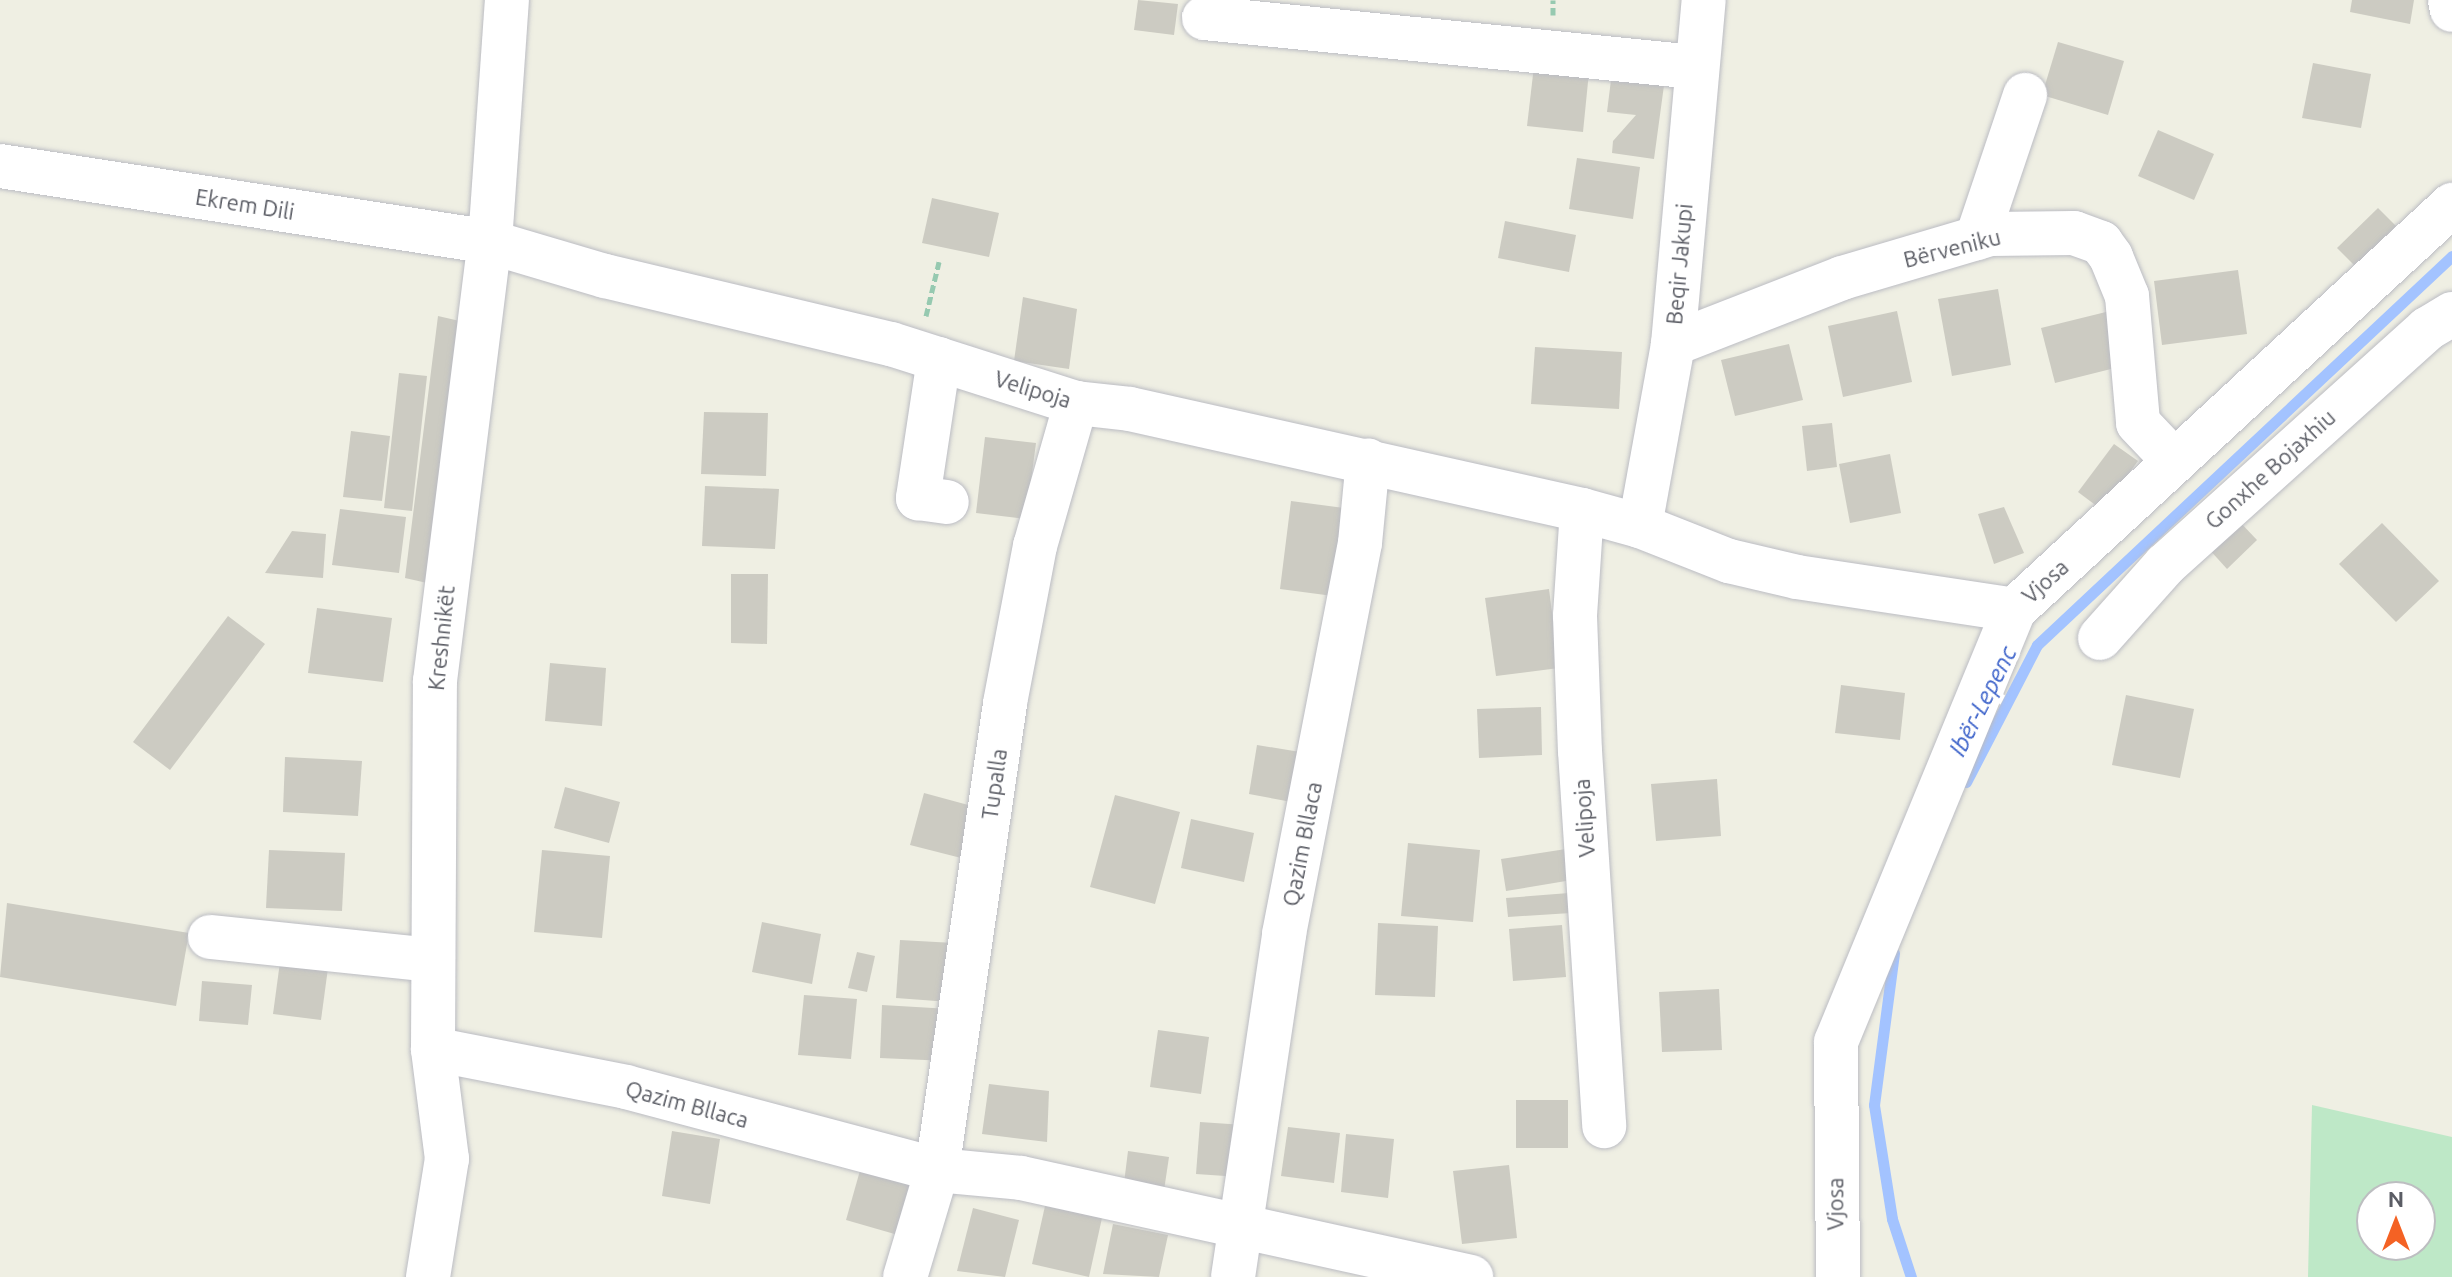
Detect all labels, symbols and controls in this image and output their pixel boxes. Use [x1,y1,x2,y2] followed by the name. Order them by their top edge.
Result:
[194,183,296,225] street label: Ekrem Dili
[1661,202,1697,326] street label: Beqir Jakupi
[1901,223,2003,273] street label: Bërveniku
[991,365,1075,413] street label: Velipoja
[2200,404,2340,534] street label: Gonxhe Bojaxhiu
[2016,553,2074,609] street label: Vjosa
[422,584,460,692] street label: Kreshnikët
[1943,641,2023,761] water label: Ibër-Lepenc
[976,747,1012,821] street label: Tupalla
[1568,778,1600,858] street label: Velipoja
[1277,780,1327,908] street label: Qazim Bllaca
[623,1075,751,1133] street label: Qazim Bllaca
[1822,1177,1848,1231] street label: Vjosa
[2356,1181,2436,1261] north arrow
[2388,1186,2404,1211] text: N

